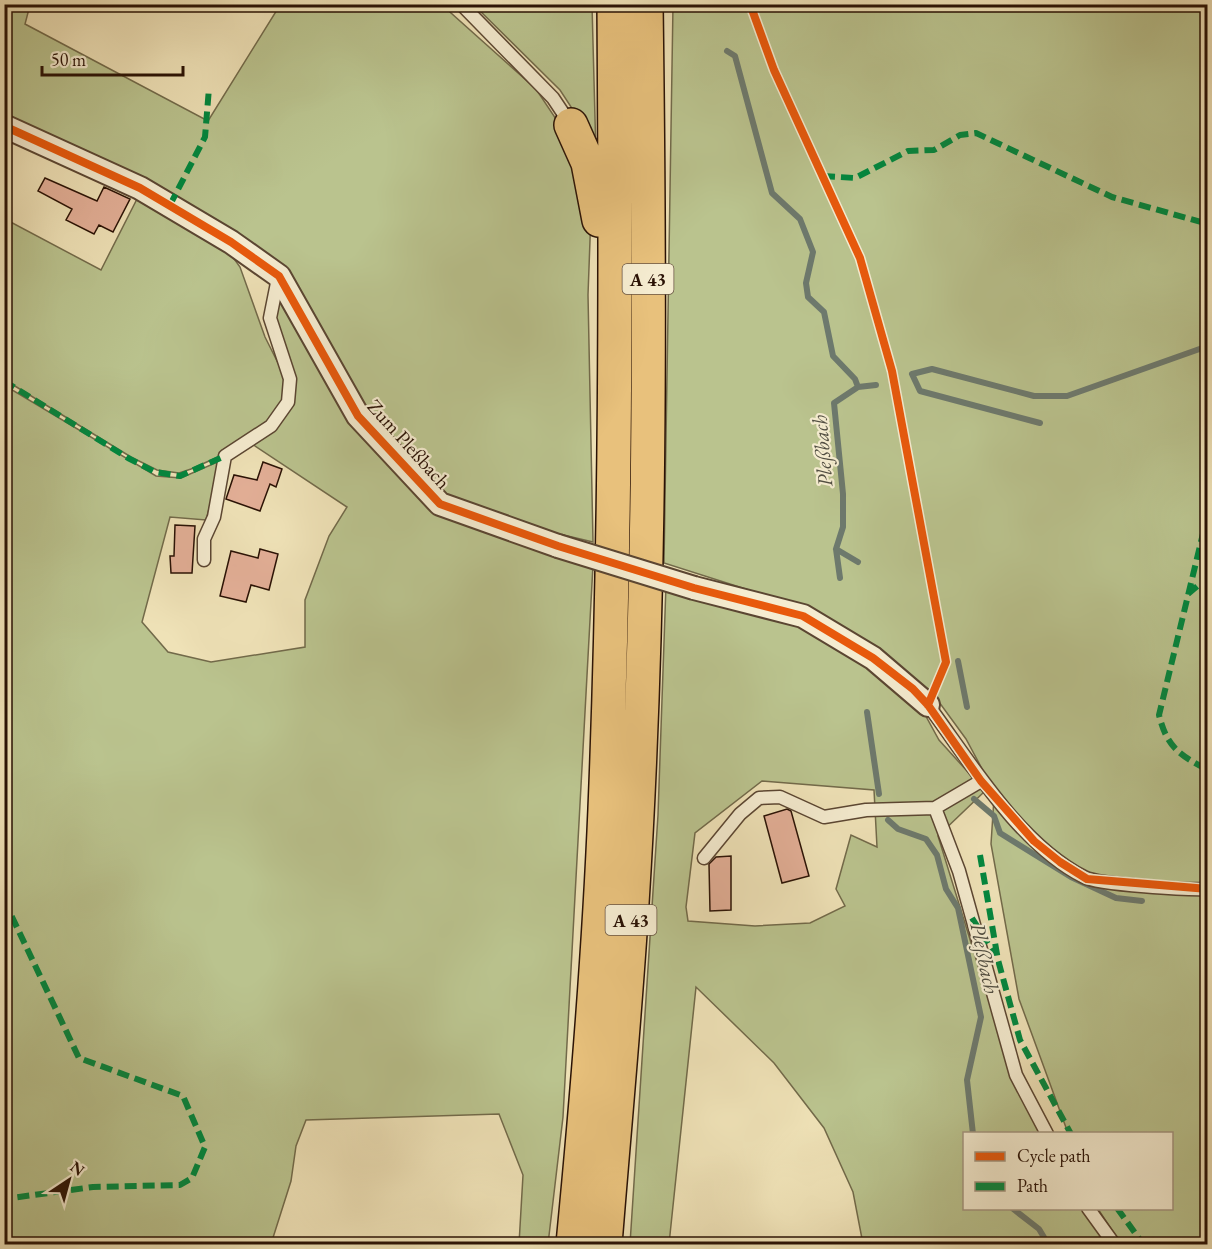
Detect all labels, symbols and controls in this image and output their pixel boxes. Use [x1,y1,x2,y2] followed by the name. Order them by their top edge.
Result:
[42,39,183,77] scale bar
[51,48,86,71] text: 50 m
[622,264,674,294] road number: A 43
[362,394,456,494] street label: Zum Pleßbach
[805,414,839,488] water label: Pleßbach
[606,905,656,935] road number: A 43
[964,920,1006,996] water label: Pleßbach
[963,1132,1173,1210] legend
[1017,1144,1091,1167] text: Cycle path
[39,1150,99,1210] north arrow
[66,1156,89,1181] text: N
[1017,1174,1048,1197] text: Path

